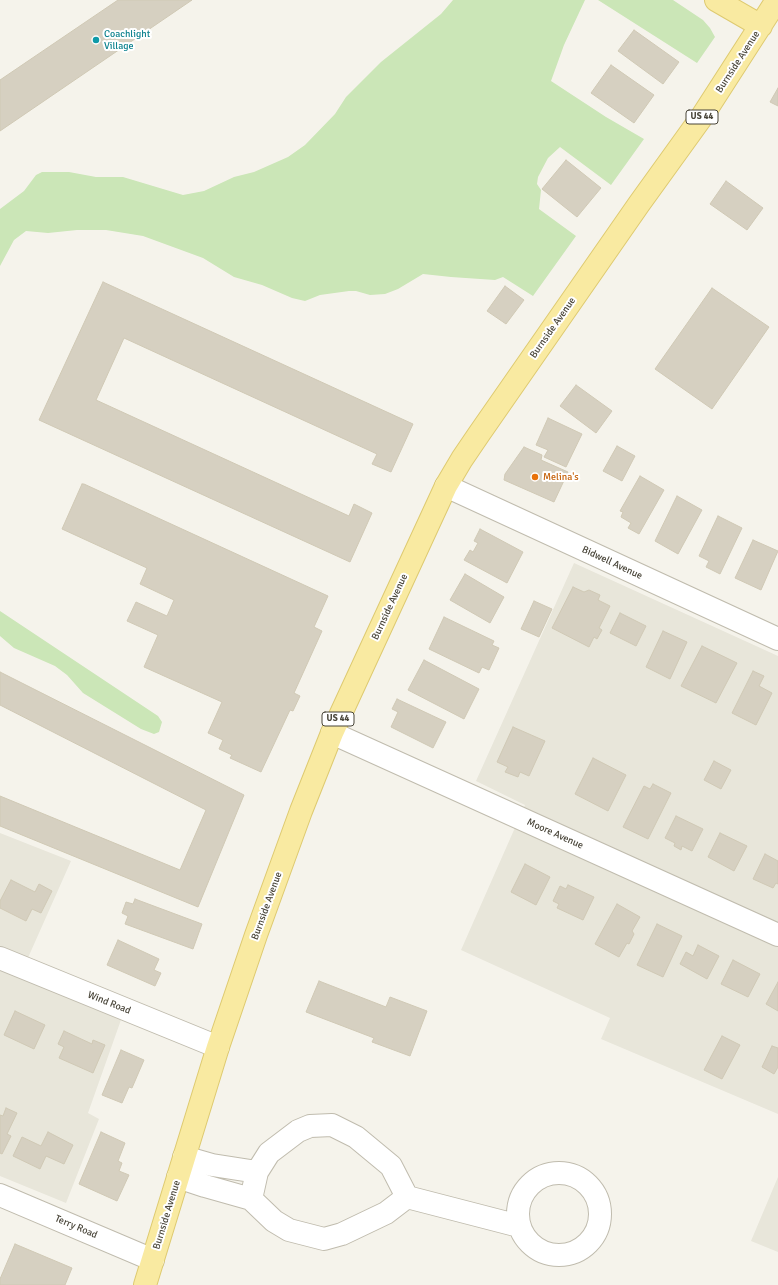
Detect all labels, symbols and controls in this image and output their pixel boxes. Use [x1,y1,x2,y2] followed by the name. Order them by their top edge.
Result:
[104,28,150,52] place label: Coachlight Village
[713,29,763,95] street label: Burnside Avenue
[91,35,101,45] marker: Coachlight Village
[686,110,718,124] road number: US 44
[528,295,578,361] street label: Burnside Avenue
[543,471,579,483] place label: Melina's
[530,472,540,482] marker: Melina's
[580,544,644,582] street label: Bidwell Avenue
[369,572,411,642] street label: Burnside Avenue
[322,712,354,726] road number: US 44
[525,816,585,852] street label: Moore Avenue
[249,870,285,942] street label: Burnside Avenue
[86,989,132,1017] street label: Wind Road
[151,1179,183,1251] street label: Burnside Avenue
[53,1213,99,1241] street label: Terry Road

